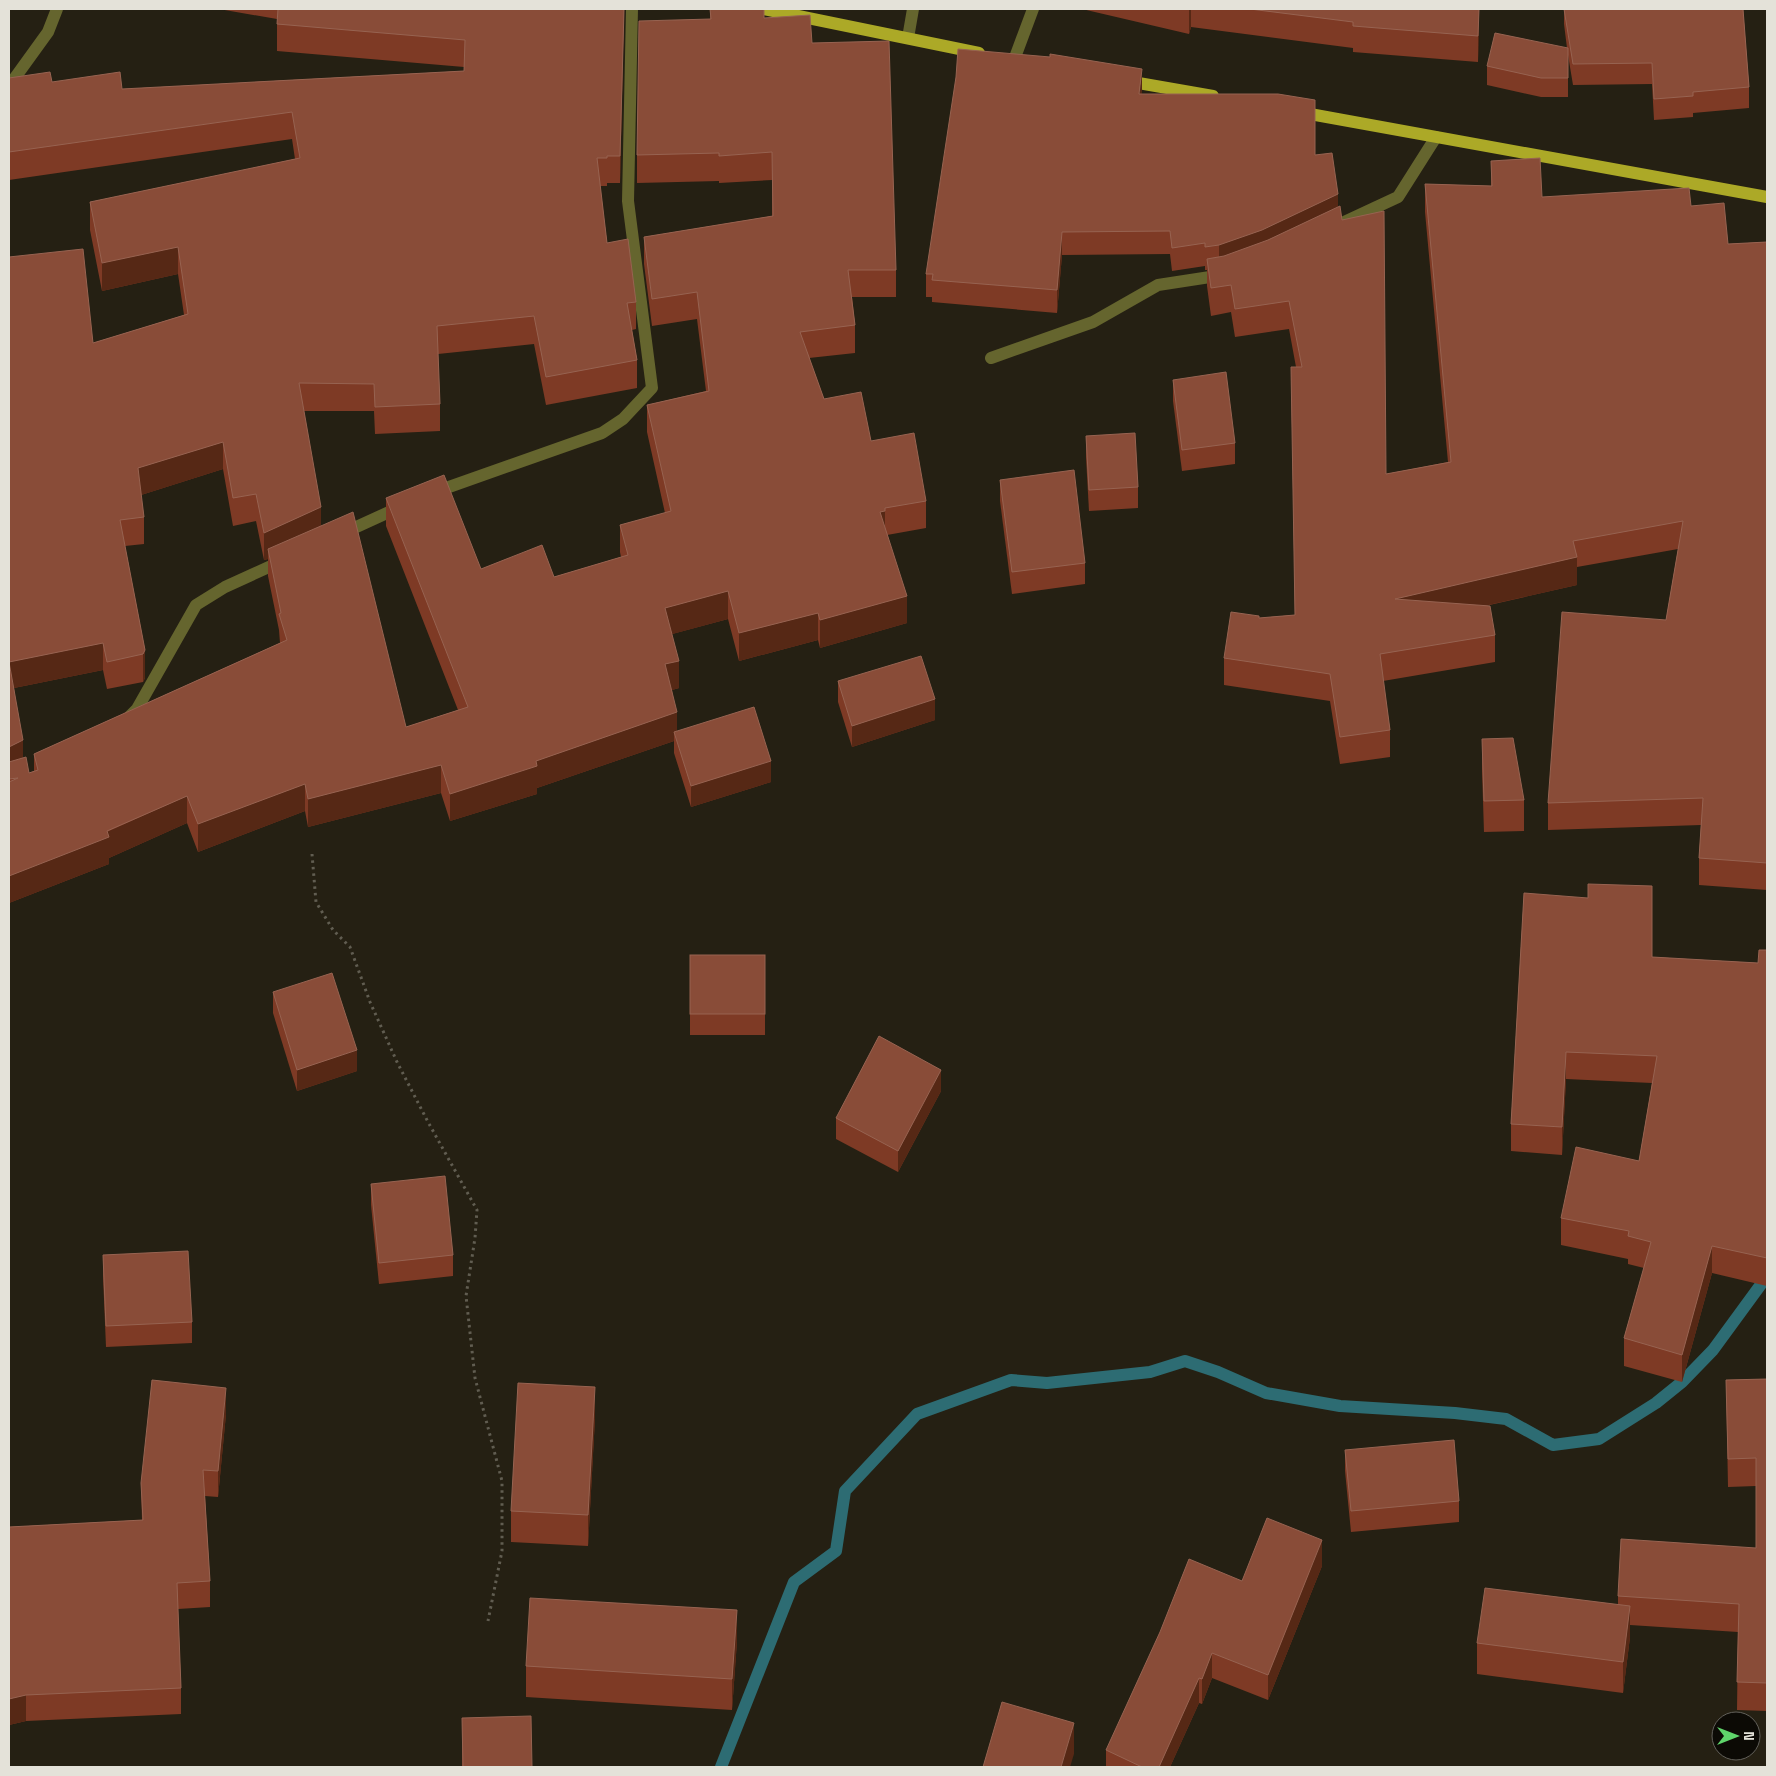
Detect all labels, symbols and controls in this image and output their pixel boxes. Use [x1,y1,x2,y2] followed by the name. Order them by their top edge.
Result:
[1711,1711,1761,1761] north arrow
[1740,1731,1758,1741] text: N

